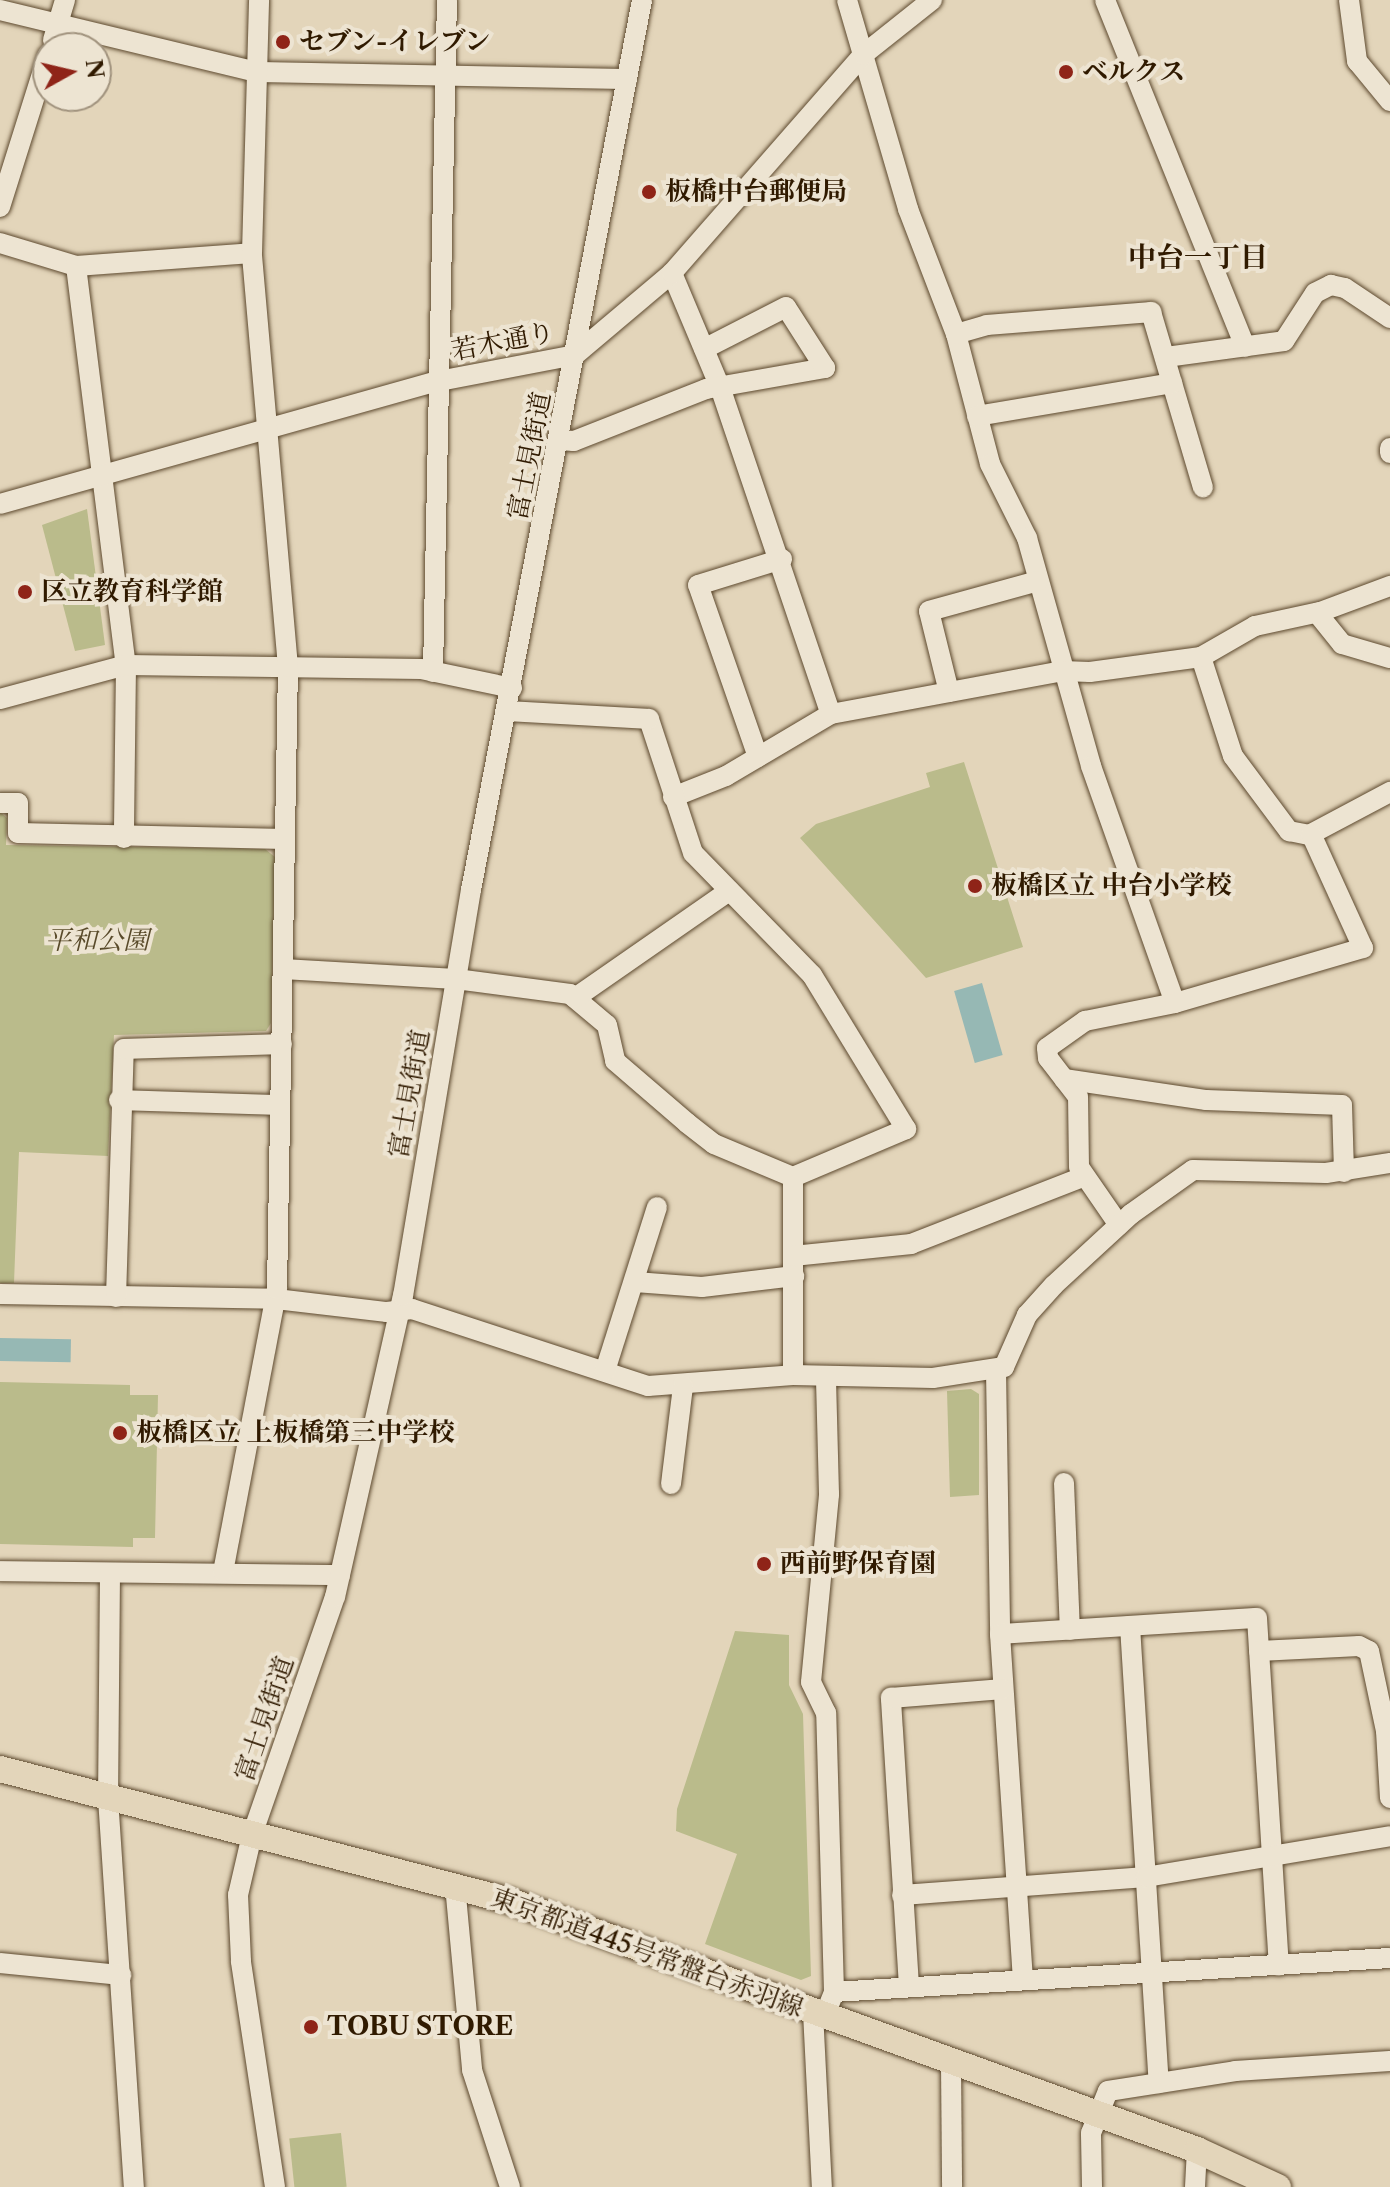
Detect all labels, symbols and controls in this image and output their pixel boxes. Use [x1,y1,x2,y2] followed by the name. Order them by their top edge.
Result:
[299,26,492,58] place label: セブン-イレブン
[32,32,112,112] north arrow
[274,33,292,51] marker: セブン-イレブン
[1082,56,1186,88] place label: ベルクス
[80,58,109,80] text: N
[1057,63,1075,81] marker: ベルクス
[665,176,847,208] place label: 板橋中台郵便局
[640,183,658,201] marker: 板橋中台郵便局
[1128,240,1268,274] district label: 中台一丁目
[449,317,557,367] street label: 若木通り
[502,389,558,523] street label: 富士見街道
[41,576,223,608] place label: 区立教育科学館
[16,583,34,601] marker: 区立教育科学館
[991,870,1232,902] place label: 板橋区立 中台小学校
[966,877,984,895] marker: 板橋区立 中台小学校
[45,925,149,957] park label: 平和公園
[383,1027,437,1161] street label: 富士見街道
[136,1417,455,1449] place label: 板橋区立 上板橋第三中学校
[111,1424,129,1442] marker: 板橋区立 上板橋第三中学校
[780,1548,936,1580] place label: 西前野保育園
[755,1555,773,1573] marker: 西前野保育園
[229,1652,301,1786] street label: 富士見街道
[487,1882,807,2024] street label: 東京都道445号常盤台赤羽線
[327,2011,513,2043] place label: TOBU STORE
[302,2018,320,2036] marker: TOBU STORE

